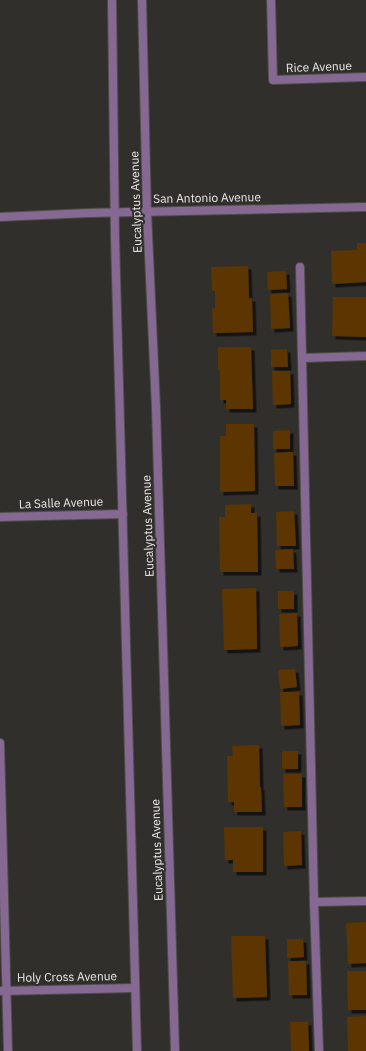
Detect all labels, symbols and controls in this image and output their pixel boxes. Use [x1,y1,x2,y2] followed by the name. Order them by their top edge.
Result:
[286,58,353,75] street label: Rice Avenue
[126,150,145,253] street label: Eucalyptus Avenue
[153,189,261,206] street label: San Antonio Avenue
[138,474,157,577] street label: Eucalyptus Avenue
[18,494,104,511] street label: La Salle Avenue
[147,798,166,901] street label: Eucalyptus Avenue
[17,968,118,985] street label: Holy Cross Avenue

